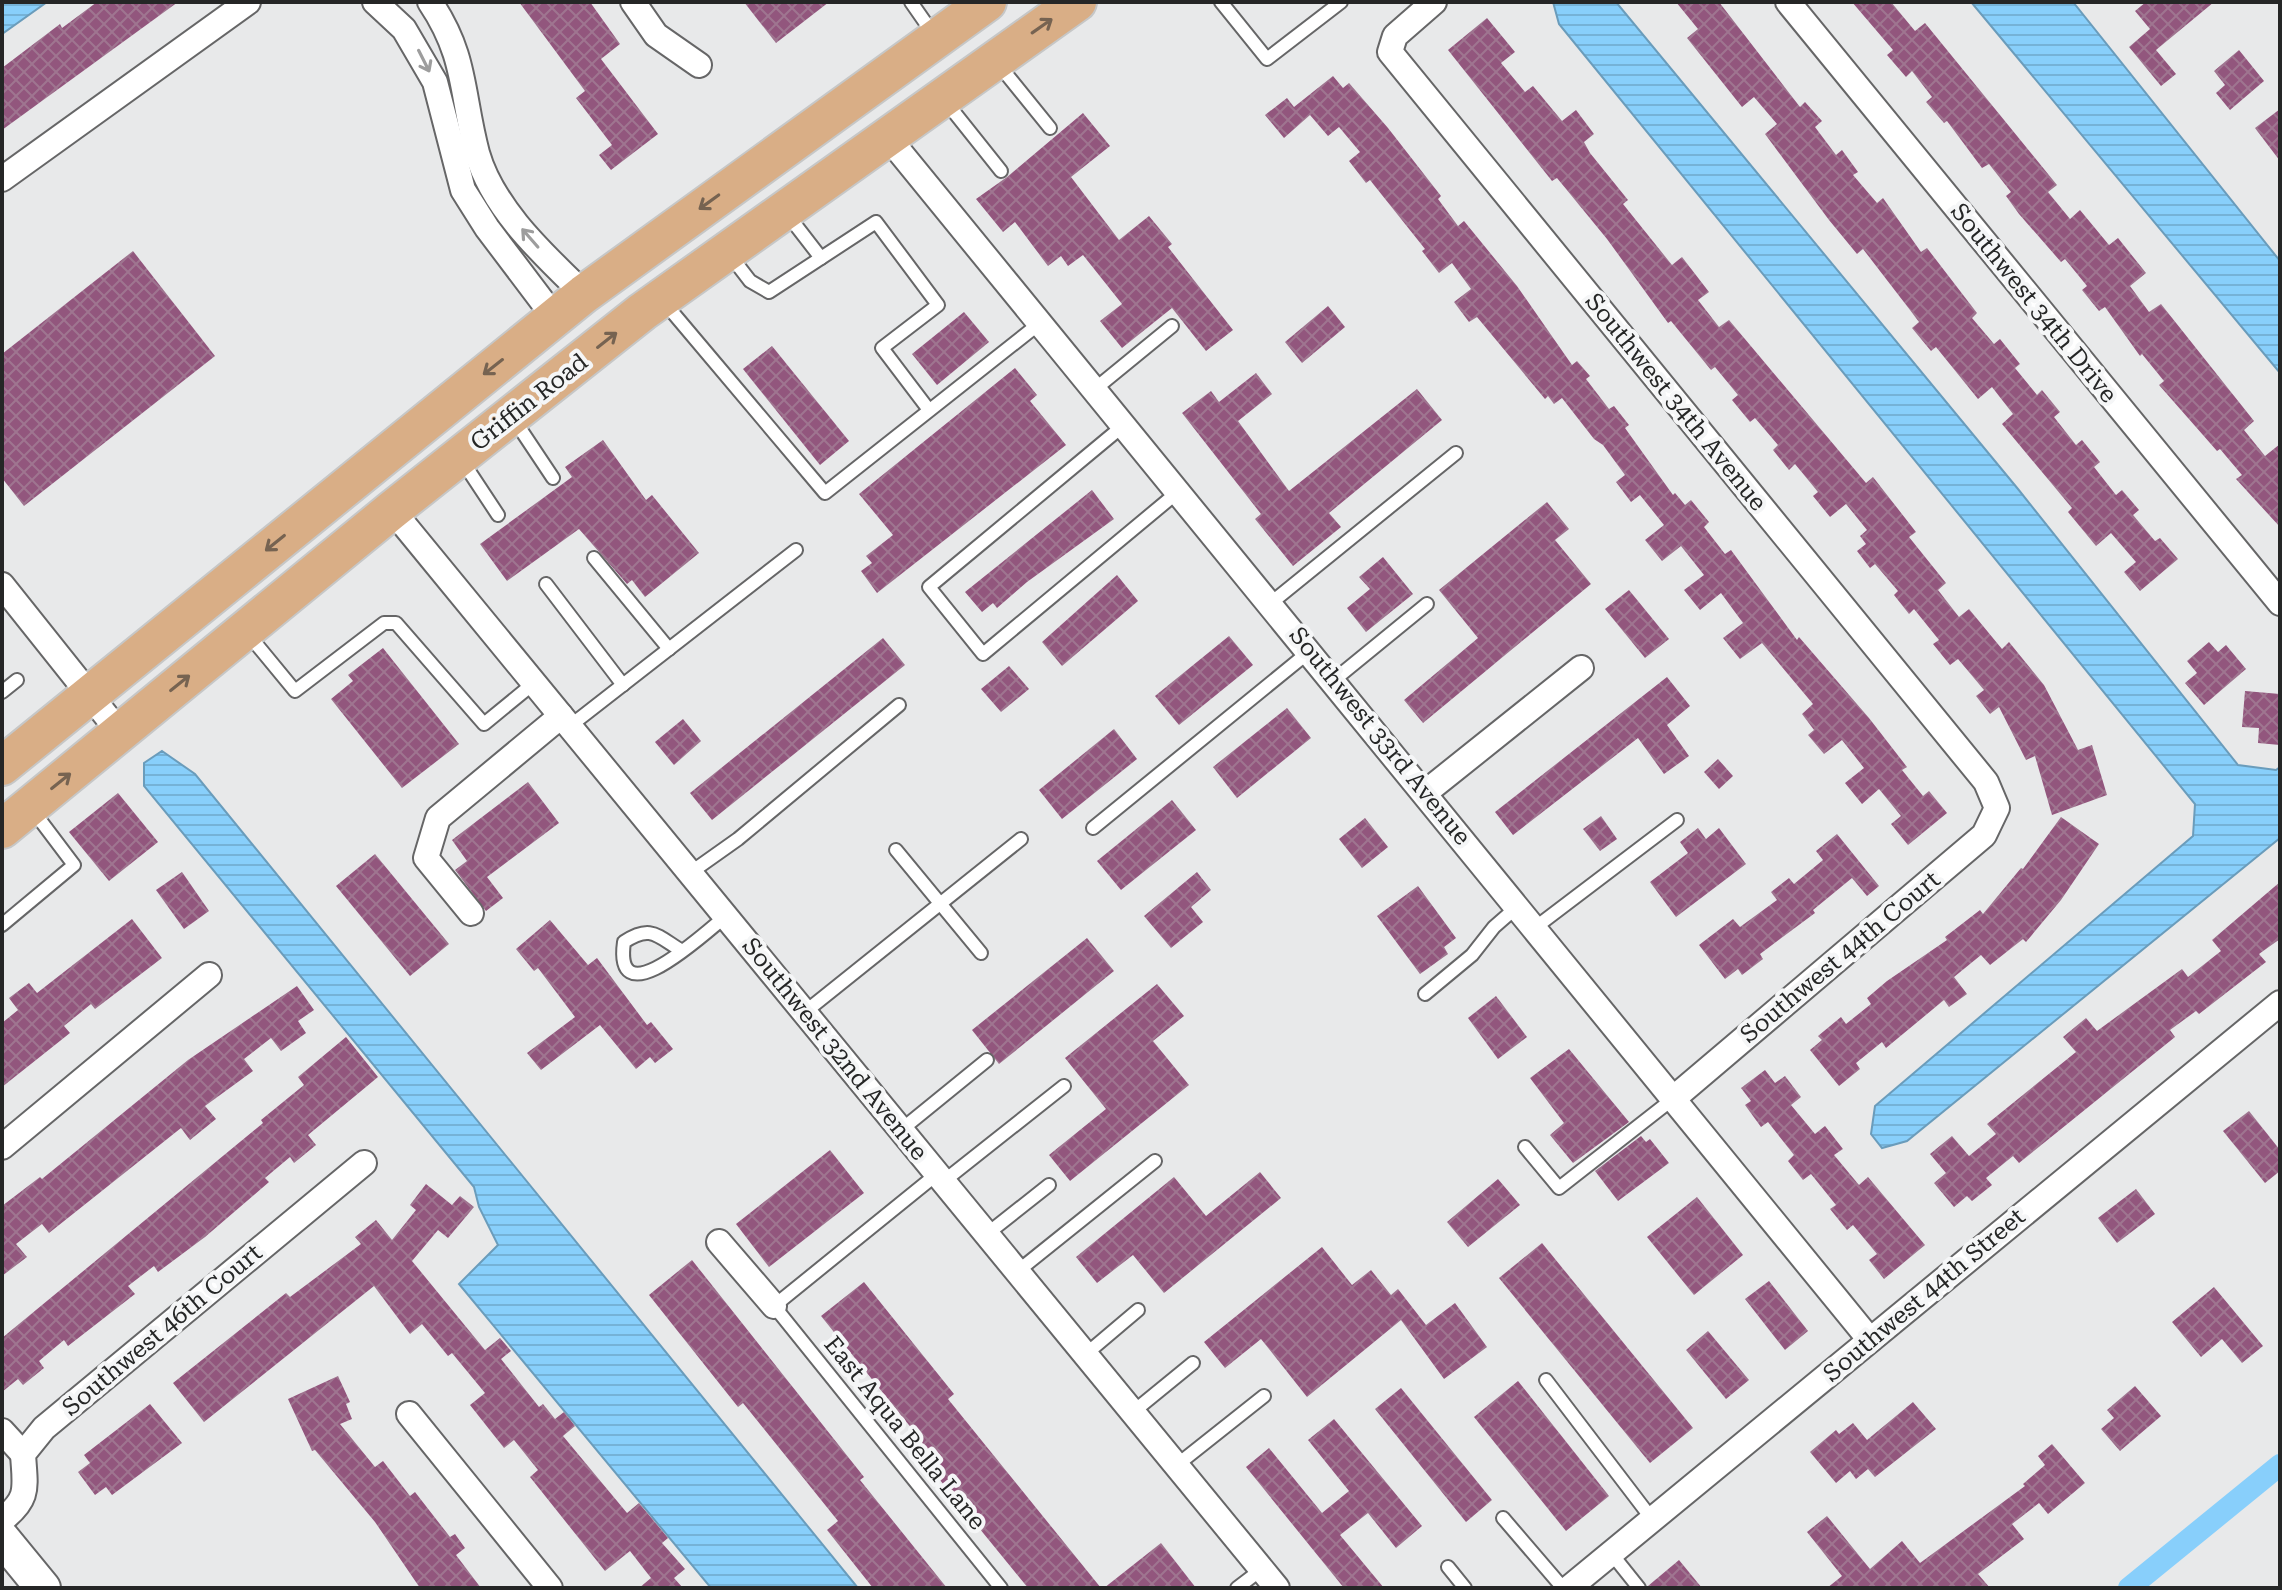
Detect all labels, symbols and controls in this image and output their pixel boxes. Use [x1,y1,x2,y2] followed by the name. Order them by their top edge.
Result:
[1030,18,1052,34] one-way arrow
[417,49,433,72] one-way arrow
[699,193,720,210] one-way arrow
[1945,198,2123,408] street label: Southwest 34th Drive
[521,228,539,248] one-way arrow
[1580,288,1772,516] street label: Southwest 34th Avenue
[596,331,617,348] one-way arrow
[465,348,593,456] street label: Griffin Road
[483,357,504,375] one-way arrow
[265,534,285,552] one-way arrow
[1283,621,1477,851] street label: Southwest 33rd Avenue
[169,674,190,692] one-way arrow
[50,772,71,790] one-way arrow
[1735,865,1945,1049] street label: Southwest 44th Court
[737,932,933,1166] street label: Southwest 32nd Avenue
[1818,1202,2030,1388] street label: Southwest 44th Street
[57,1238,267,1422] street label: Southwest 46th Court
[818,1331,992,1535] street label: East Aqua Bella Lane

